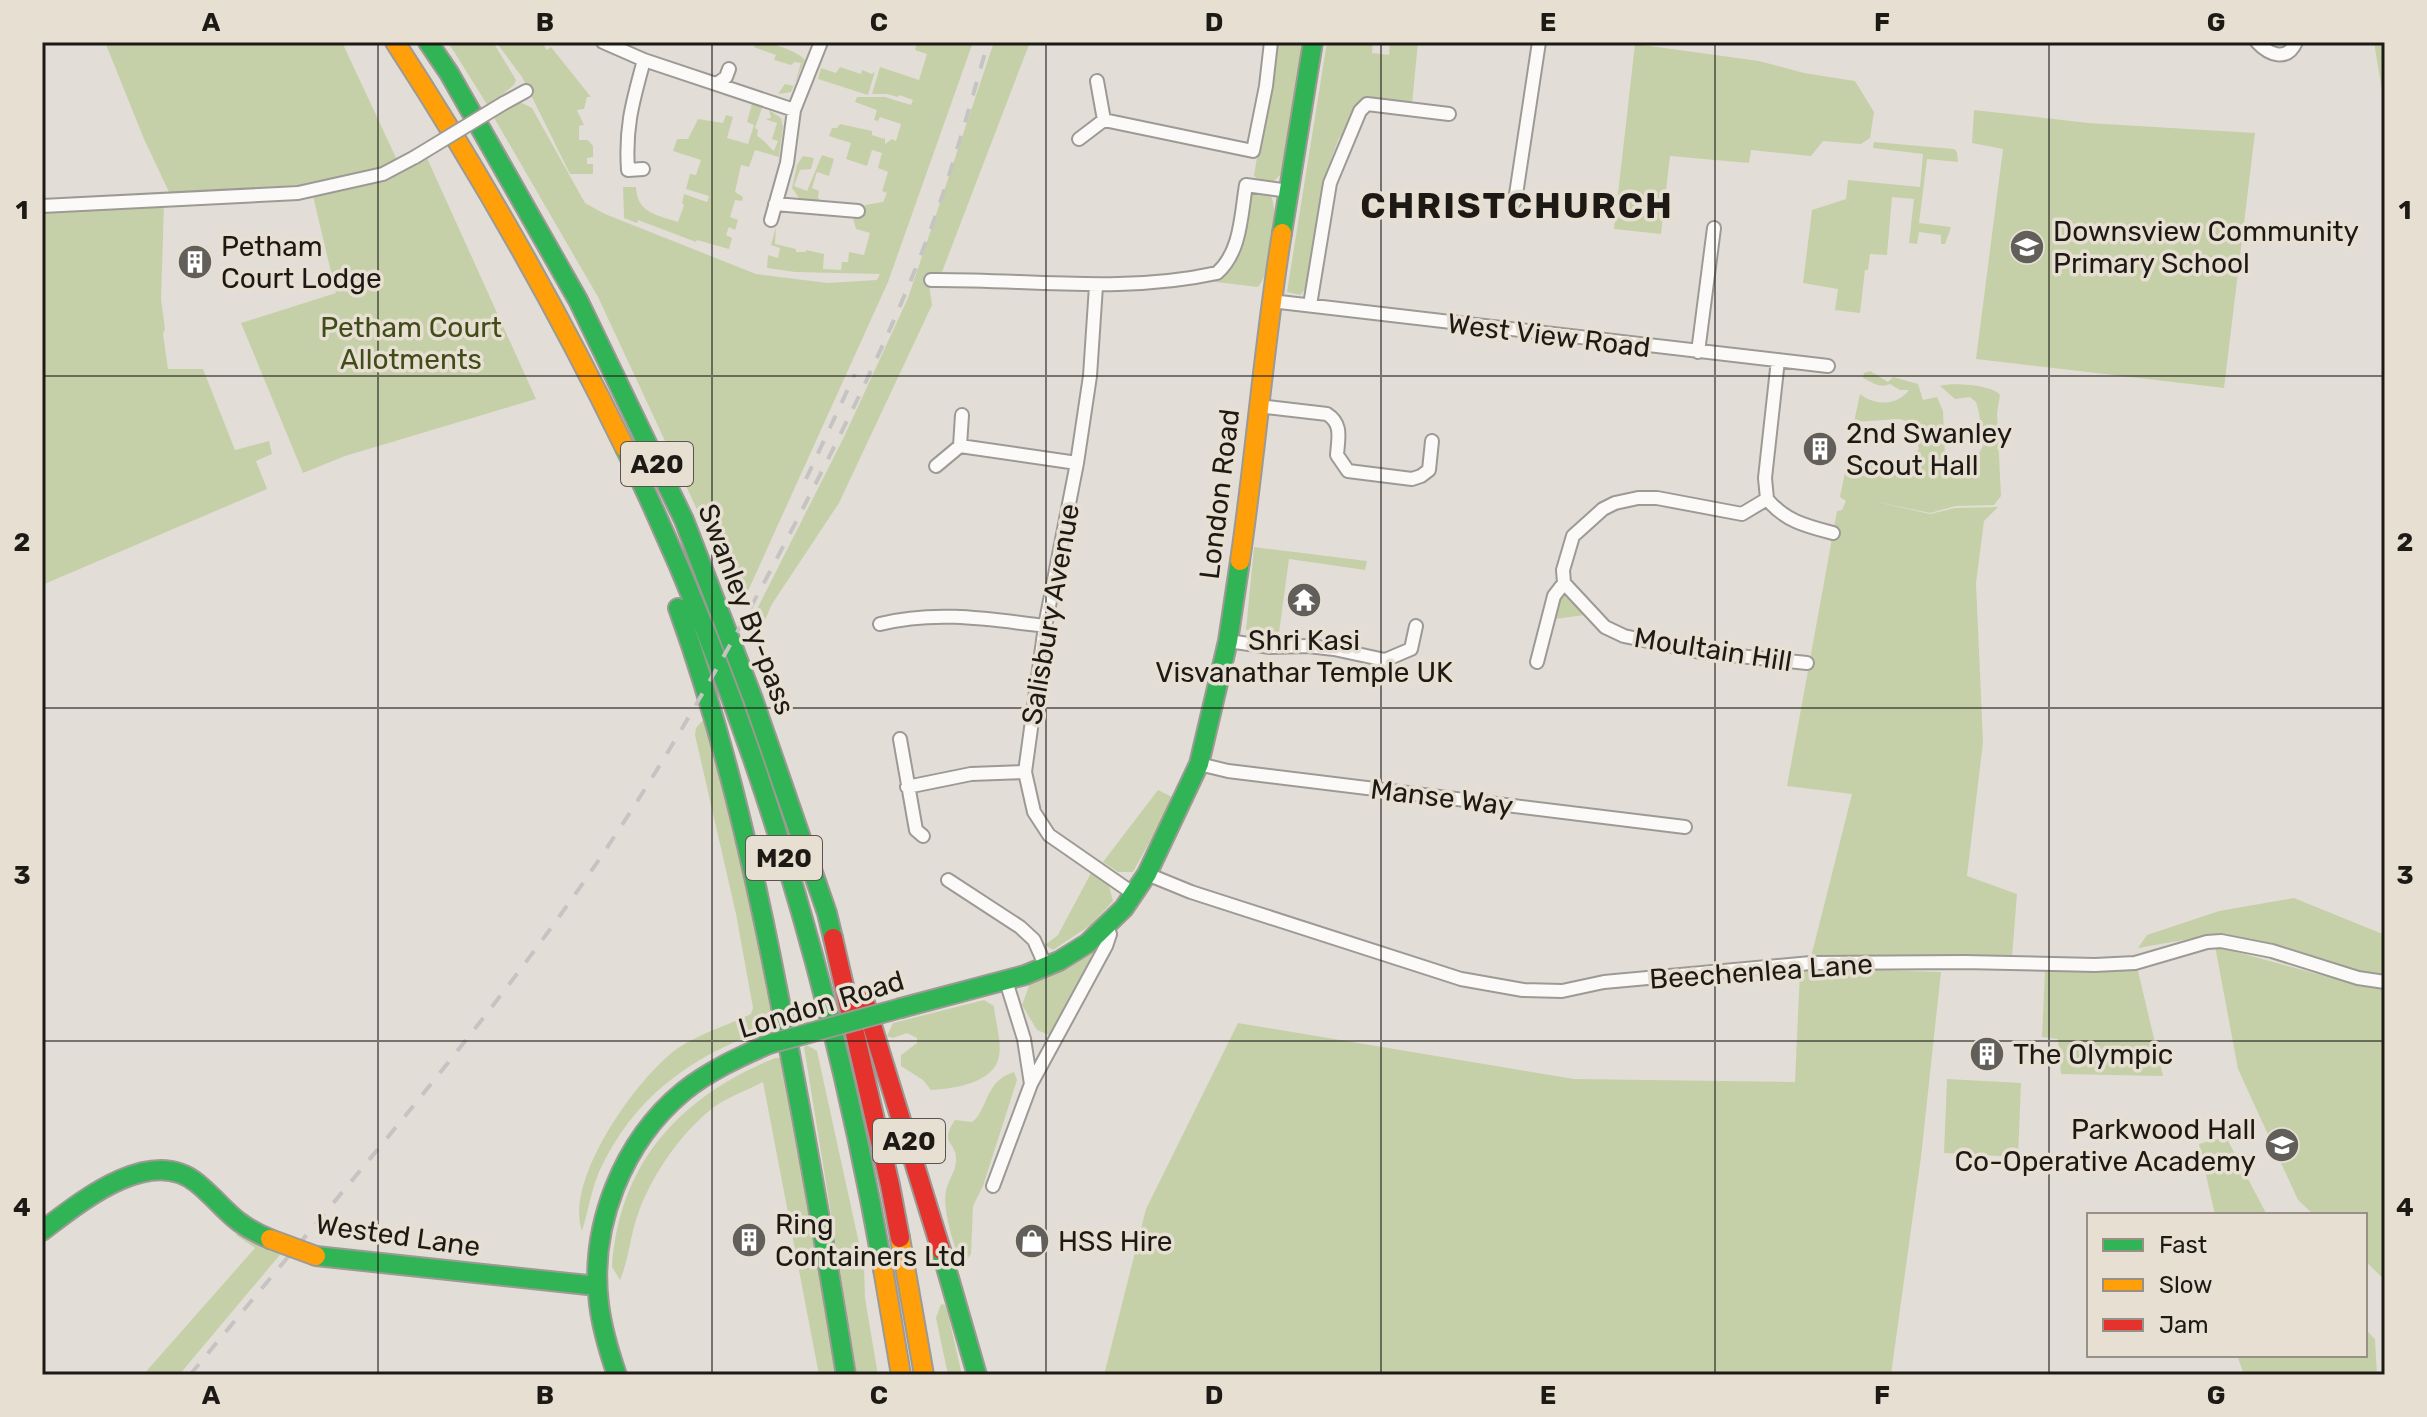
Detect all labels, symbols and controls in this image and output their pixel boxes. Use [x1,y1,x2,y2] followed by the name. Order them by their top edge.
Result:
[202,7,221,38] text: A
[536,7,554,38] text: B
[870,7,888,38] text: C
[1205,7,1223,38] text: D
[1540,7,1556,38] text: E
[1874,7,1890,38] text: F
[2207,7,2225,38] text: G
[1360,184,1674,227] district label: CHRISTCHURCH
[16,195,28,226] text: 1
[2399,195,2411,226] text: 1
[2053,215,2359,280] place label: Downsview Community Primary School
[2008,228,2046,266] school or university icon: Downsview Community Primary School
[221,230,382,295] place label: Petham Court Lodge
[176,243,214,281] building icon: Petham Court Lodge
[1446,307,1652,364] street label: West View Road
[320,311,502,376] park label: Petham Court Allotments
[1193,407,1246,581] street label: London Road
[1846,417,2012,482] place label: 2nd Swanley Scout Hall
[1801,430,1839,468] building icon: 2nd Swanley Scout Hall
[621,442,693,486] road number: A20
[691,499,802,719] street label: Swanley By-pass
[1015,501,1086,727] street label: Salisbury Avenue
[14,527,30,558] text: 2
[2397,527,2413,558] text: 2
[1285,581,1323,619] temple icon: Shri Kasi Visvanathar Temple UK
[1632,621,1794,678] street label: Moultain Hill
[1155,624,1453,689] place label: Shri Kasi Visvanathar Temple UK
[1369,772,1515,823] street label: Manse Way
[746,836,822,880] road number: M20
[13,860,31,891] text: 3
[2396,860,2414,891] text: 3
[1648,947,1874,996] street label: Beechenlea Lane
[734,964,908,1045] street label: London Road
[1968,1035,2006,1073] building icon: The Olympic
[2013,1038,2173,1071] place label: The Olympic
[1954,1113,2256,1178] place label: Parkwood Hall Co-Operative Academy
[873,1119,945,1163] road number: A20
[2263,1126,2301,1164] school or university icon: Parkwood Hall Co-Operative Academy
[13,1192,31,1223] text: 4
[2396,1192,2414,1223] text: 4
[314,1208,482,1263] street label: Wested Lane
[775,1208,966,1273] place label: Ring Containers Ltd
[2087,1213,2367,1357] legend
[730,1221,768,1259] building icon: Ring Containers Ltd
[1013,1222,1051,1260] shop icon: HSS Hire
[1058,1225,1173,1258] place label: HSS Hire
[2159,1231,2207,1259] text: Fast
[2159,1271,2212,1299] text: Slow
[2159,1311,2209,1339] text: Jam
[202,1380,221,1411] text: A
[536,1380,554,1411] text: B
[870,1380,888,1411] text: C
[1205,1380,1223,1411] text: D
[1540,1380,1556,1411] text: E
[1874,1380,1890,1411] text: F
[2207,1380,2225,1411] text: G

